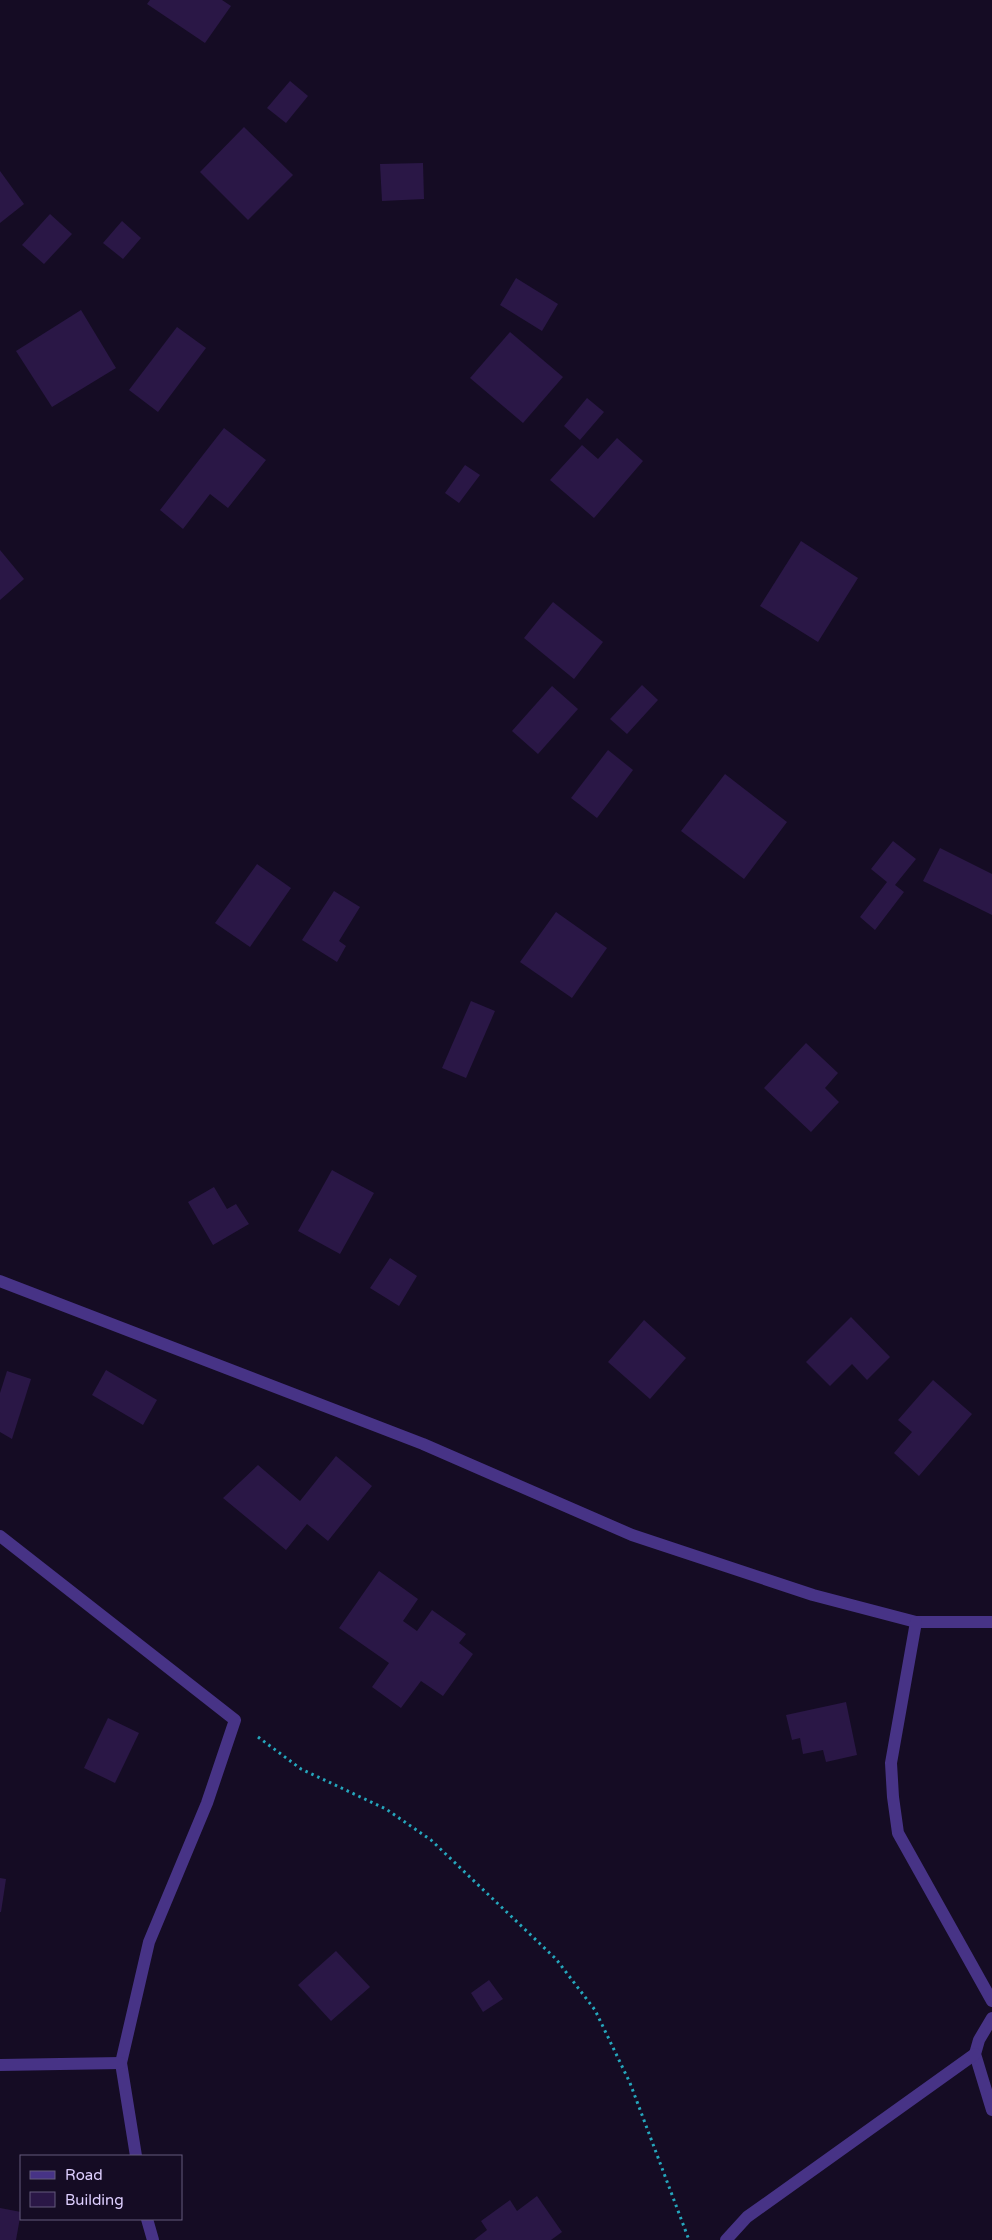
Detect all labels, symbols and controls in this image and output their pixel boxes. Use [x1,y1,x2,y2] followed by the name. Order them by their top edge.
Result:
[20,2155,182,2220] legend
[65,2166,103,2184] text: Road
[65,2191,124,2209] text: Building

